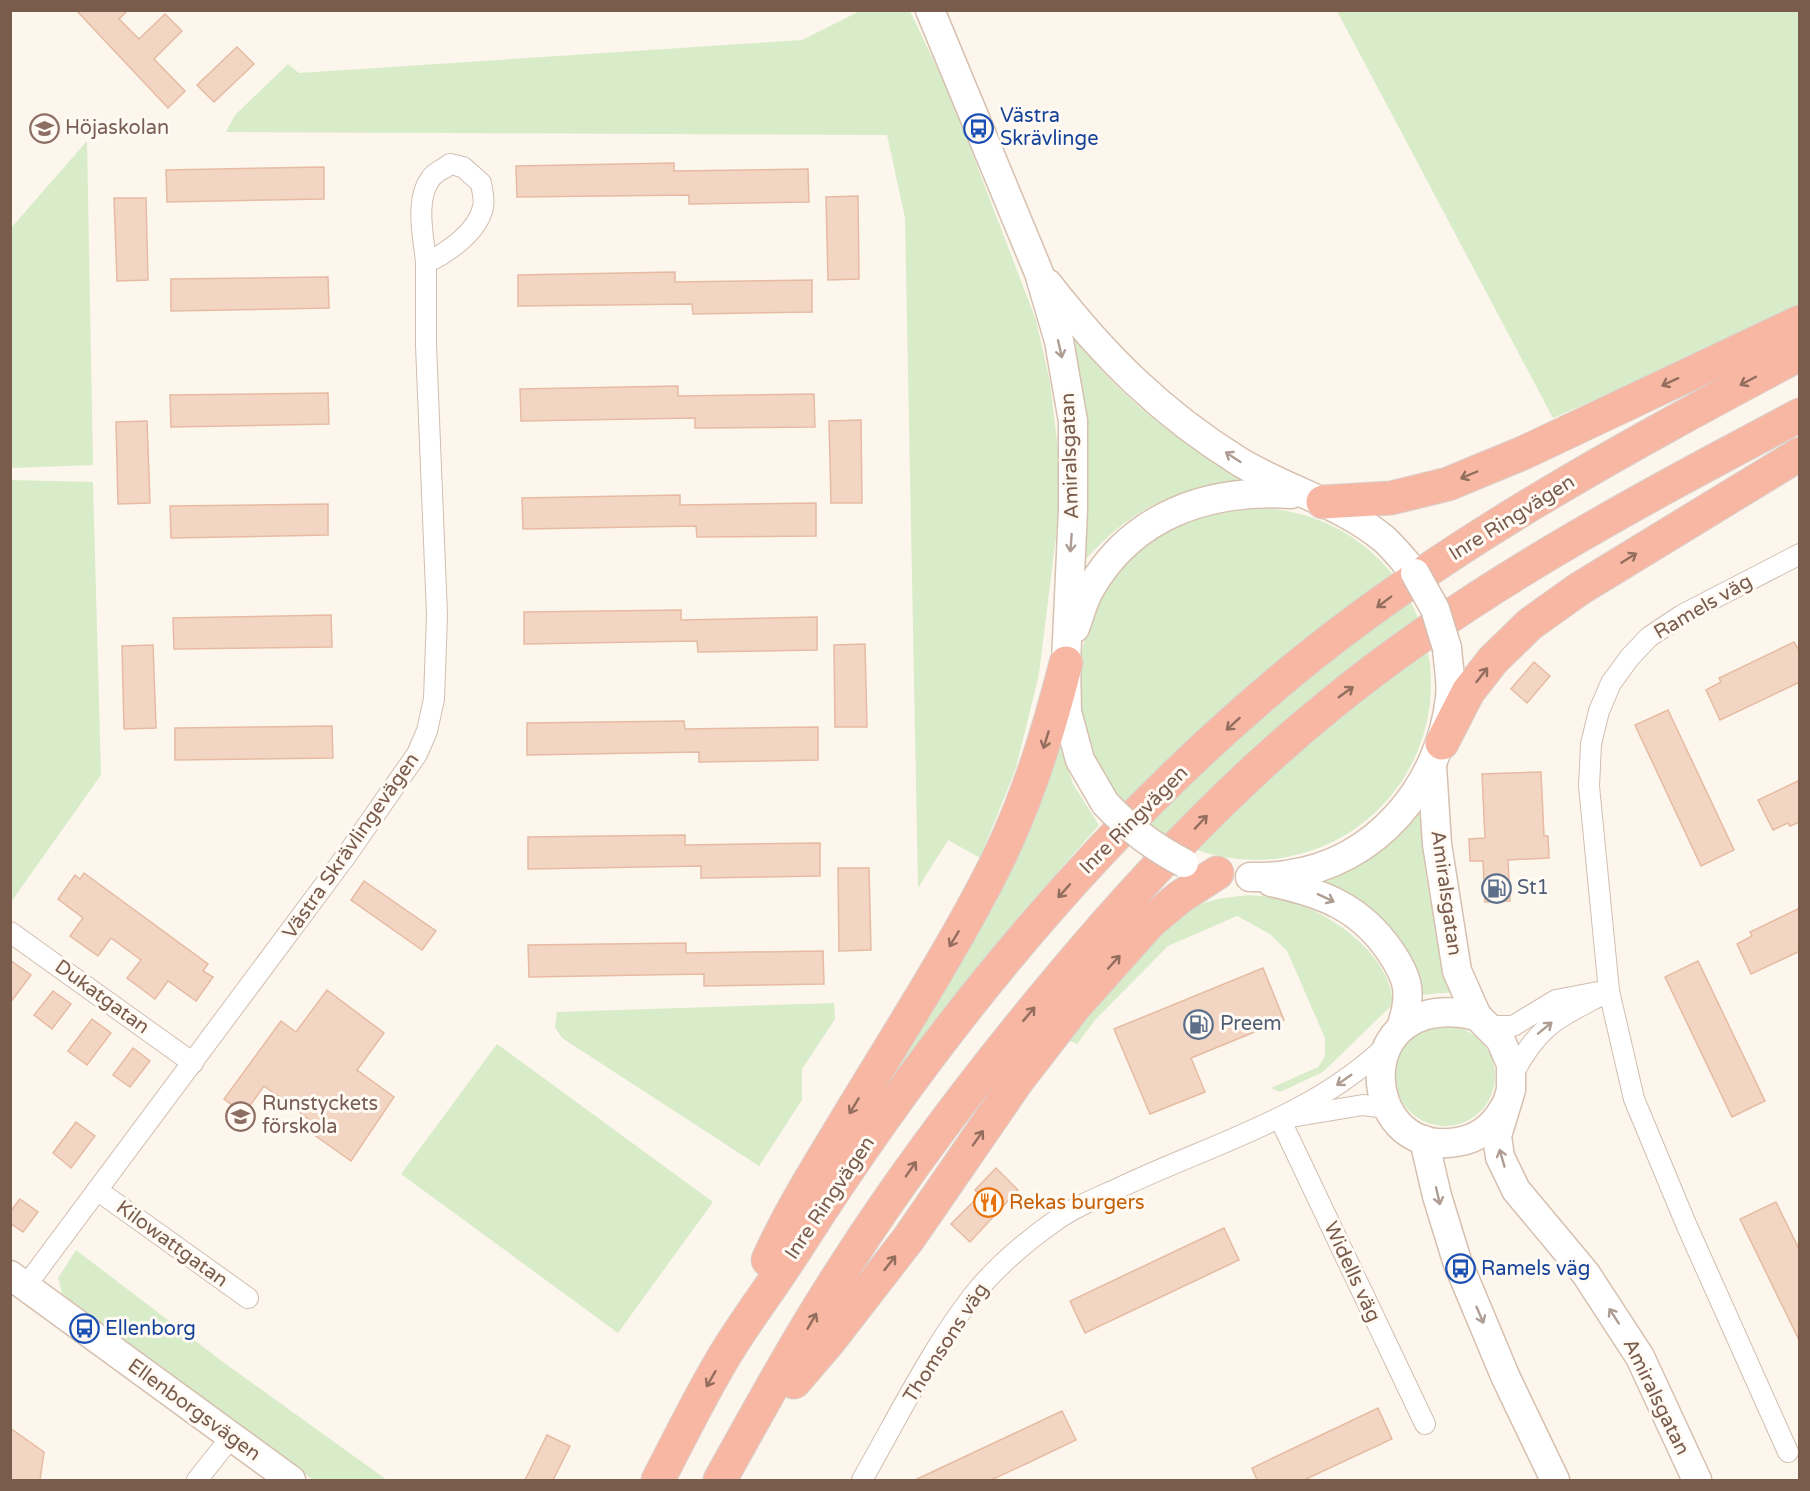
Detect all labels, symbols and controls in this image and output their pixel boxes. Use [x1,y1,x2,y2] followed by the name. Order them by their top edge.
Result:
[1000,104,1098,151] place label: Västra Skrävlinge
[28,112,60,144] school or university icon: Höjaskolan
[963,112,995,144] bus stop icon: Västra Skrävlinge
[65,116,169,140] place label: Höjaskolan
[1055,340,1067,359] one-way arrow
[1740,375,1757,387] one-way arrow
[1662,377,1680,389] one-way arrow
[1056,392,1084,520] street label: Amiralsgatan
[1225,451,1242,463] one-way arrow
[1445,470,1579,566] street label: Inre Ringvägen
[1460,470,1479,481] one-way arrow
[1065,533,1076,553] one-way arrow
[1620,552,1637,564] one-way arrow
[1650,569,1756,645] street label: Ramels väg
[1376,595,1392,608] one-way arrow
[1475,667,1488,683] one-way arrow
[1338,686,1354,698] one-way arrow
[1225,717,1240,731] one-way arrow
[1039,730,1050,749] one-way arrow
[278,748,424,944] street label: Västra Skrävlingevägen
[1075,761,1193,879] street label: Inre Ringvägen
[1193,814,1208,829] one-way arrow
[1425,829,1467,957] street label: Amiralsgatan
[1480,872,1512,904] fuel station icon: St1
[1517,876,1549,900] place label: St1
[1057,883,1071,898] one-way arrow
[1317,893,1335,904] one-way arrow
[948,930,960,947] one-way arrow
[50,955,154,1039] street label: Dukatgatan
[1107,955,1121,970] one-way arrow
[1023,1006,1036,1022] one-way arrow
[1183,1008,1215,1040] fuel station icon: Preem
[1220,1012,1282,1036] place label: Preem
[1537,1022,1553,1035] one-way arrow
[1336,1074,1352,1086] one-way arrow
[262,1092,378,1139] place label: Runstyckets förskola
[848,1097,860,1114] one-way arrow
[225,1100,257,1132] school or university icon: Runstyckets förskola
[972,1130,984,1146] one-way arrow
[780,1132,880,1264] street label: Inre Ringvägen
[1496,1149,1507,1168] one-way arrow
[905,1162,917,1178] one-way arrow
[972,1187,1004,1219] restaurant icon: Rekas burgers
[1432,1187,1444,1206] one-way arrow
[1009,1191,1145,1215] place label: Rekas burgers
[112,1196,232,1292] street label: Kilowattgatan
[1318,1218,1386,1326] street label: Widells väg
[1444,1253,1476,1285] bus stop icon: Ramels väg
[883,1255,896,1271] one-way arrow
[1481,1257,1590,1281] place label: Ramels väg
[898,1279,994,1407] street label: Thomsons väg
[1475,1306,1486,1324] one-way arrow
[1607,1308,1620,1325] one-way arrow
[68,1313,100,1345] bus stop icon: Ellenborg
[806,1313,818,1330] one-way arrow
[105,1317,196,1341] place label: Ellenborg
[1618,1335,1694,1459] street label: Amiralsgatan
[123,1354,265,1466] street label: Ellenborgsvägen
[705,1370,717,1387] one-way arrow

